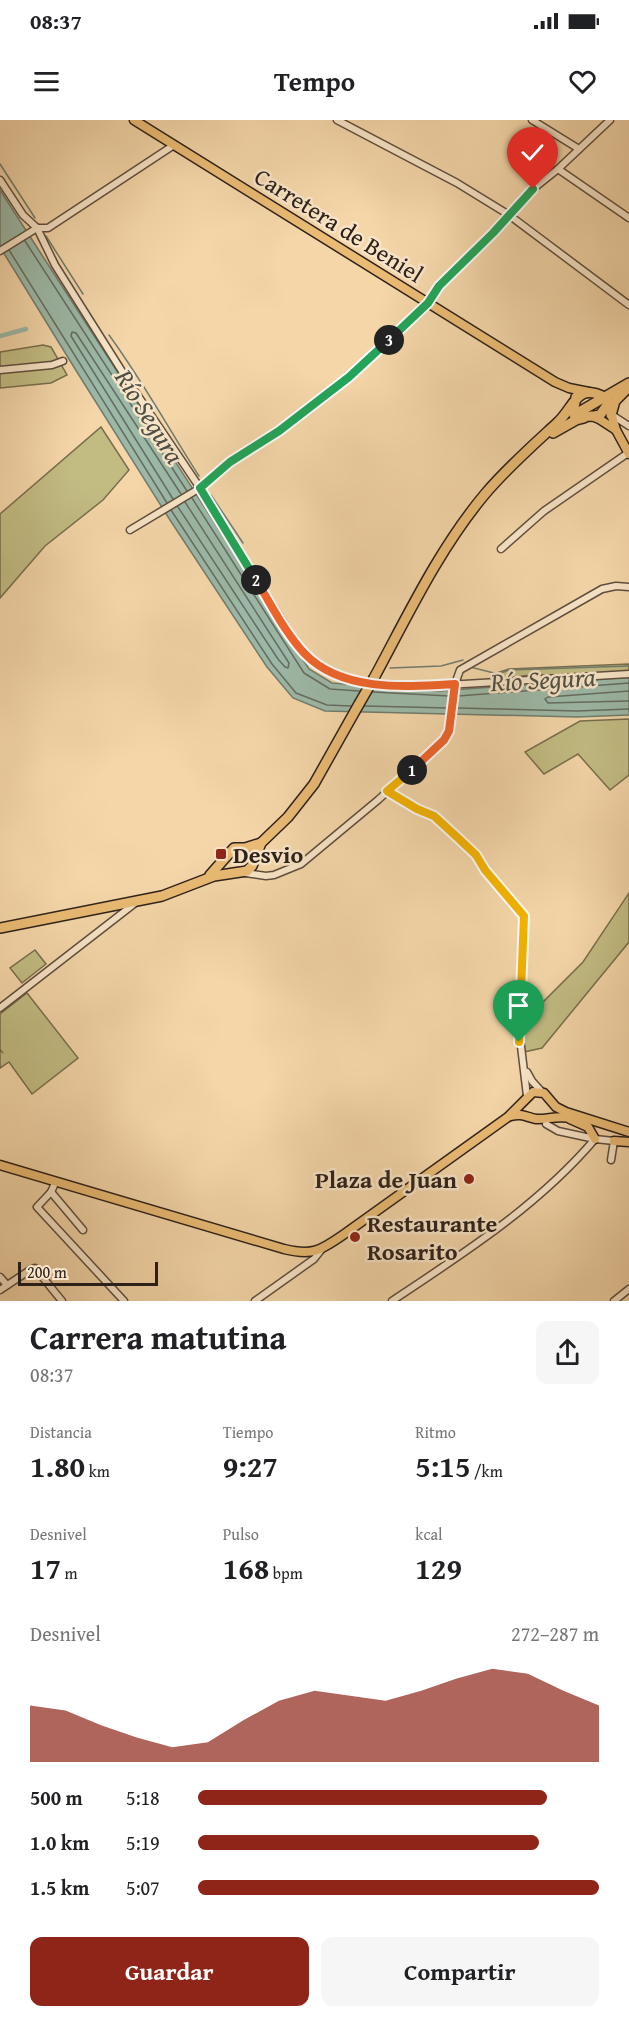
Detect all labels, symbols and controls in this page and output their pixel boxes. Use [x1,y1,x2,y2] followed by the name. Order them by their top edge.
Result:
[30,5,82,37] text: 08:37
[274,61,355,101] text: Tempo
[30,65,63,98] icon: menu
[566,65,599,98] icon: heart
[507,127,558,189] pin
[516,136,549,169] icon: check
[248,159,431,291] street label: Carretera de Beniel
[374,325,404,355] pin: 3
[385,328,393,352] text: 3
[105,360,194,471] water label: Río Segura
[241,565,271,595] pin: 2
[252,568,260,592] text: 2
[488,657,597,701] water label: Río Segura
[397,755,427,785] pin: 1
[408,758,416,782] text: 1
[233,837,303,872] place label: Desvio
[214,847,228,861] marker: Desvio
[493,980,544,1042] pin
[502,989,535,1022] icon: arrive
[315,1162,457,1197] place label: Plaza de Juan
[462,1172,476,1186] marker: Plaza de Juan
[367,1206,497,1269] place label: Restaurante Rosarito
[348,1230,362,1244] marker: Restaurante Rosarito
[18,1259,158,1286] scale bar
[27,1260,67,1284] text: 200 m
[30,1313,286,1361] text: Carrera matutina
[536,1321,599,1384] button: share
[30,1360,73,1389] text: 08:37
[30,1420,92,1444] text: Distancia
[223,1420,274,1444] text: Tiempo
[415,1420,456,1444] text: Ritmo
[30,1444,85,1488] text: 1.80
[223,1444,278,1488] text: 9:27
[415,1444,470,1488] text: 5:15
[85,1459,110,1483] text: km
[470,1459,503,1483] text: /km
[30,1522,87,1546] text: Desnivel
[223,1522,259,1546] text: Pulso
[415,1522,443,1546] text: kcal
[30,1546,61,1590] text: 17
[223,1546,269,1590] text: 168
[415,1546,462,1590] text: 129
[61,1561,78,1585] text: m
[269,1561,303,1585] text: bpm
[30,1619,101,1648] text: Desnivel
[511,1619,599,1648] text: 272–287 m
[30,1783,83,1812] text: 500 m
[126,1783,160,1812] text: 5:18
[30,1828,89,1857] text: 1.0 km
[126,1828,160,1857] text: 5:19
[30,1873,89,1902] text: 1.5 km
[126,1873,160,1902] text: 5:07
[30,1937,309,2006] button: Guardar
[321,1937,599,2006] button: Compartir

